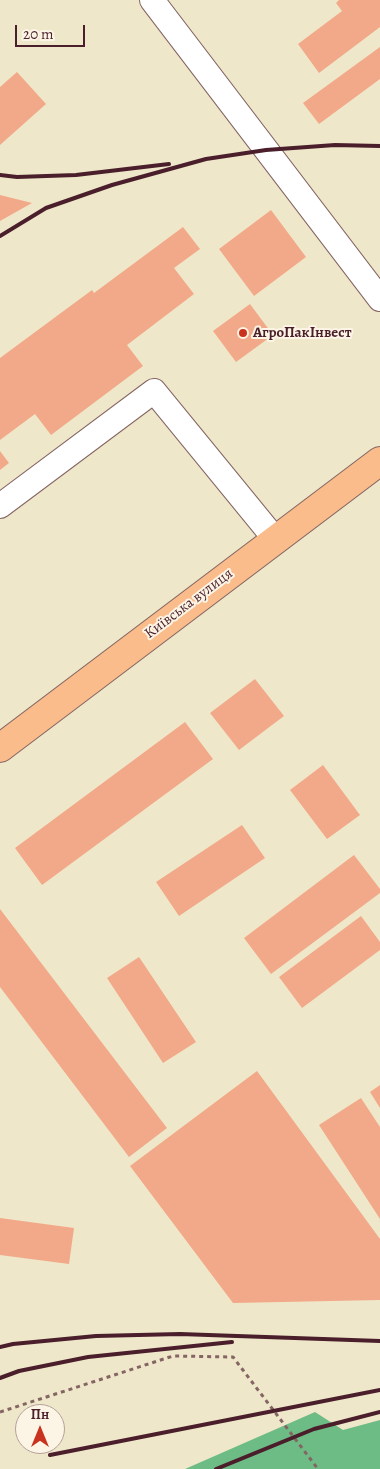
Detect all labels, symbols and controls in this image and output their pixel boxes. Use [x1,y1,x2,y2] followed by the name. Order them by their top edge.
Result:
[18,15,88,47] scale bar
[23,24,54,44] text: 20 m
[253,324,352,342] place label: АгроПакІнвест
[237,327,249,339] marker: АгроПакІнвест
[141,565,237,643] street label: Київська вулиця
[15,1404,65,1454] north arrow
[31,1405,49,1424] text: Пн

